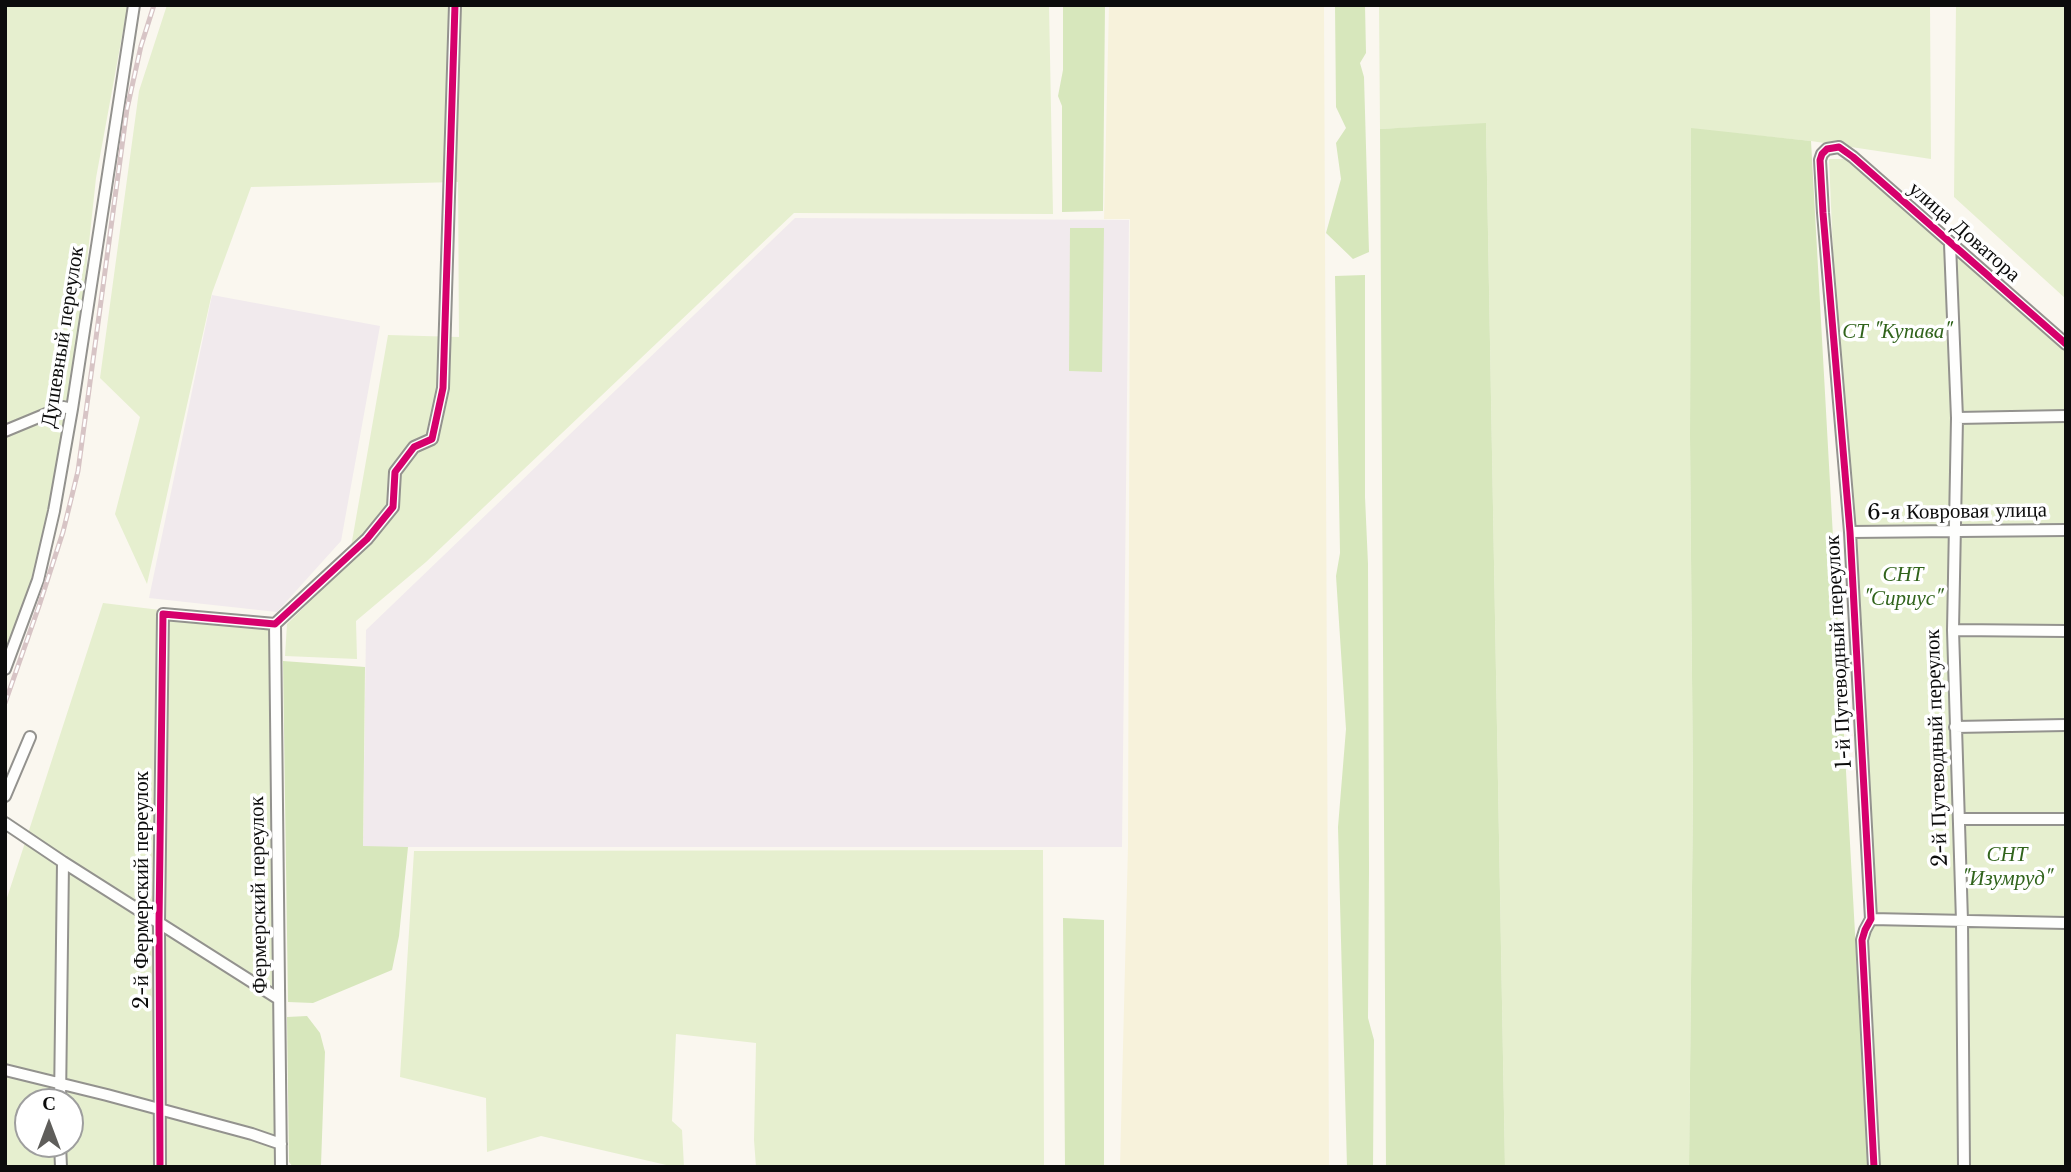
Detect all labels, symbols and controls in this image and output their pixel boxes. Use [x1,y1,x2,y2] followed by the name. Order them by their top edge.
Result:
[1903,176,2025,288] street label: улица Доватора
[36,244,90,430] street label: Душевный переулок
[1842,319,1952,345] park label: СТ "Купава"
[1867,498,2047,526] street label: 6-я Ковровая улица
[1820,534,1858,770] street label: 1-й Путеводный переулок
[1863,562,1943,612] park label: СНТ "Сириус"
[1920,629,1954,867] street label: 2-й Путеводный переулок
[129,771,155,1009] street label: 2-й Фермерский переулок
[245,796,273,994] street label: Фермерский переулок
[1962,842,2052,892] park label: СНТ "Изумруд"
[14,1088,84,1158] north arrow
[42,1092,56,1115] text: С

